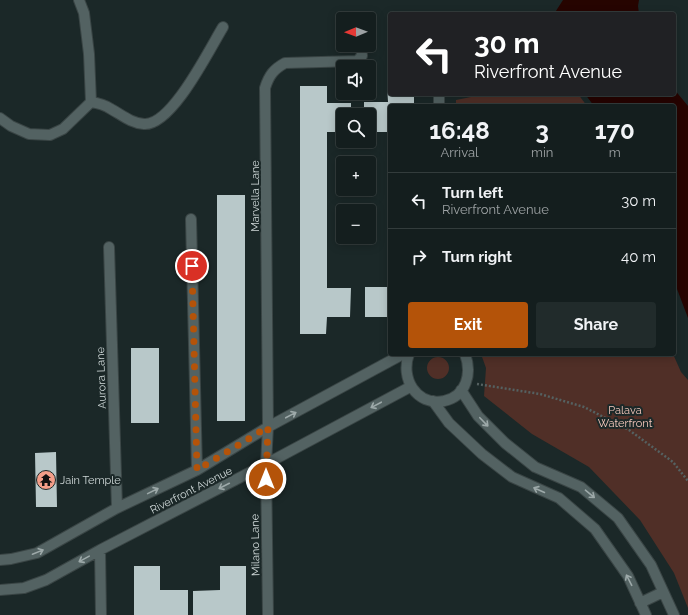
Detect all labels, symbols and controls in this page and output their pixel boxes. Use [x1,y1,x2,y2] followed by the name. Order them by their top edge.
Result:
[336,12,376,52] north arrow
[336,12,376,244] map controls
[474,27,540,60] text: 30 m
[408,28,460,80] icon: left
[336,60,376,100] button: sound
[474,61,622,82] text: Riverfront Avenue
[336,108,376,148] button: search
[429,116,490,145] text: 16:48
[536,116,549,145] text: 3
[595,116,635,145] text: 170
[440,145,479,160] text: Arrival
[531,145,553,160] text: min
[609,145,621,160] text: m
[336,156,376,196] button: +
[249,160,262,232] street label: Marvella Lane
[442,184,503,202] text: Turn left
[408,190,430,212] icon: left
[621,192,656,210] text: 30 m
[442,202,549,217] text: Riverfront Avenue
[336,204,376,244] button: −
[408,246,430,268] icon: right
[442,248,512,266] text: Turn right
[621,248,656,266] text: 40 m
[175,249,209,283] pin
[181,255,203,277] icon: arrive
[408,302,528,348] button: Exit
[536,302,656,348] button: Share
[94,346,109,409] street label: Aurora Lane
[370,402,382,409] one-way arrow
[598,404,653,430] park label: Palava Waterfront
[285,410,297,418] one-way arrow
[479,417,489,427] one-way arrow
[245,458,287,500] position arrow
[148,464,235,517] street label: Riverfront Avenue
[35,469,57,491] temple icon: Jain Temple
[60,474,121,487] place label: Jain Temple
[218,483,230,490] one-way arrow
[534,485,546,493] one-way arrow
[146,487,158,494] one-way arrow
[584,490,595,499] one-way arrow
[248,513,263,576] street label: Milano Lane
[31,548,43,555] one-way arrow
[78,556,90,563] one-way arrow
[625,574,632,586] one-way arrow

